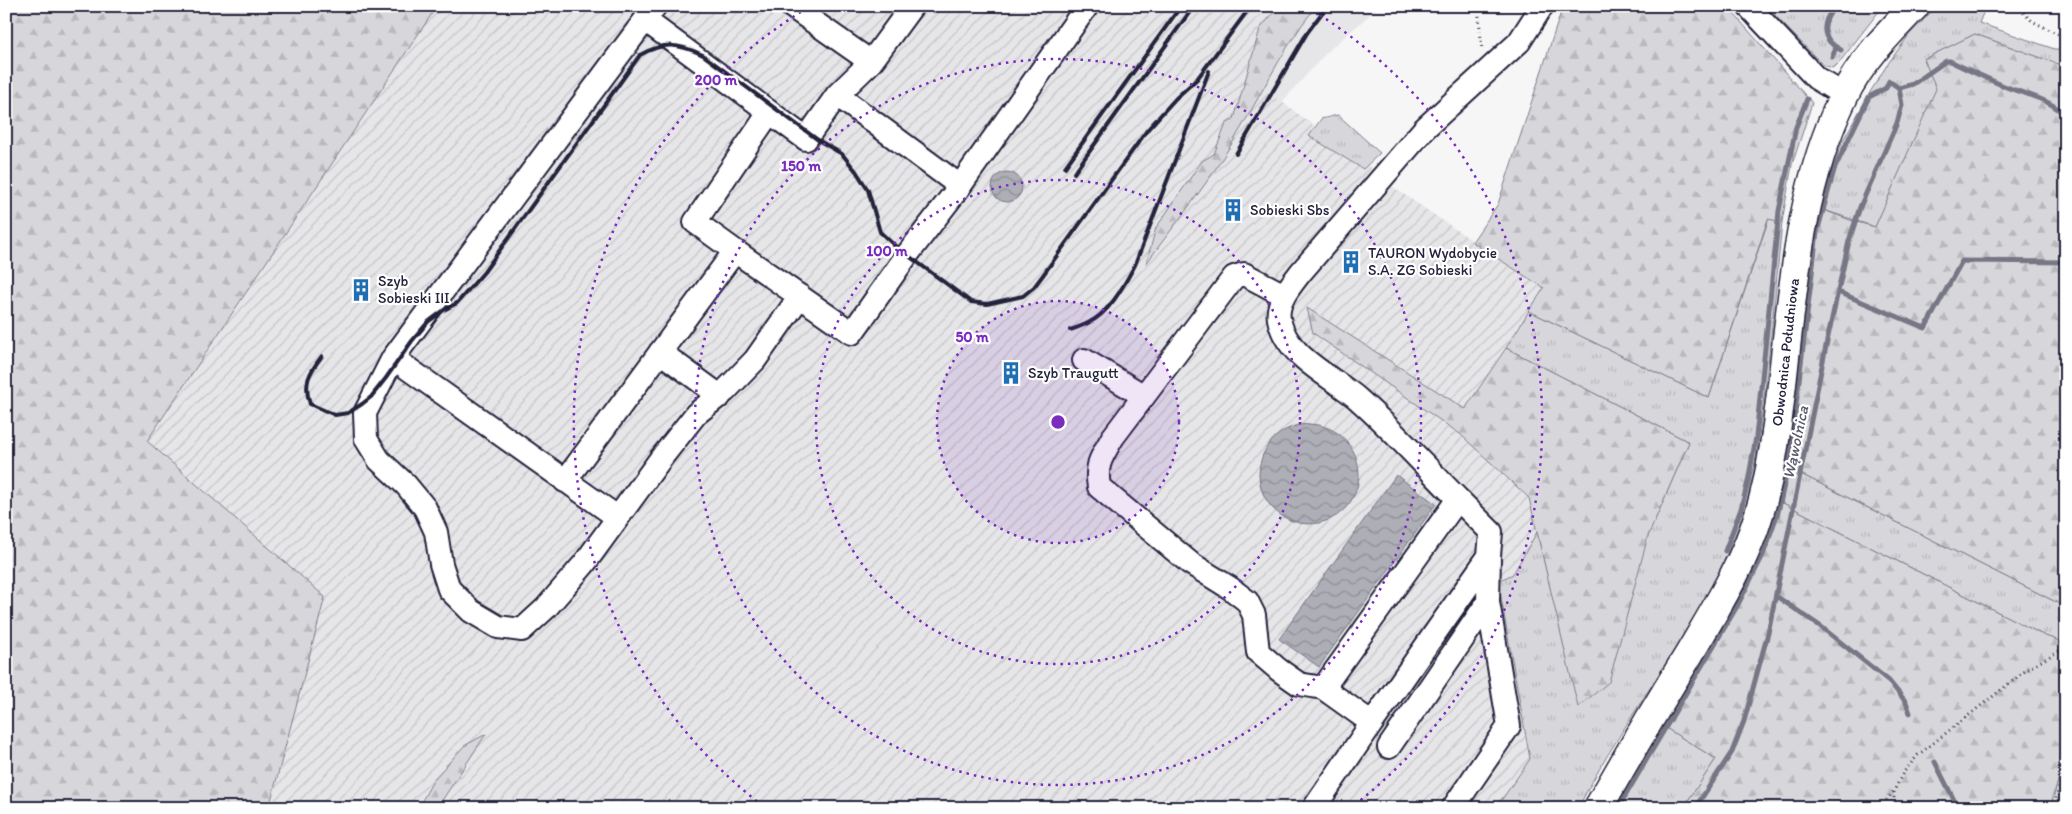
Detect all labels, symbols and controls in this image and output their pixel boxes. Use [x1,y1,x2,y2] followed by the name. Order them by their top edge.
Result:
[695,71,738,89] text: 200 m
[781,157,821,175] text: 150 m
[1220,197,1246,223] building icon: Sobieski Sbs
[1250,201,1330,219] place label: Sobieski Sbs
[866,242,908,260] text: 100 m
[1368,244,1497,279] place label: TAURON Wydobycie S.A. ZG Sobieski
[1338,249,1364,275] building icon: TAURON Wydobycie S.A. ZG Sobieski
[378,272,450,307] place label: Szyb Sobieski III
[348,277,374,303] building icon: Szyb Sobieski III
[1768,277,1803,427] street label: Obwodnica Południowa
[955,328,989,346] text: 50 m
[998,360,1024,386] building icon: Szyb Traugutt
[1028,364,1119,382] place label: Szyb Traugutt
[1778,403,1813,480] water label: Wąwolnica
[1049,413,1067,431] centre of rings

